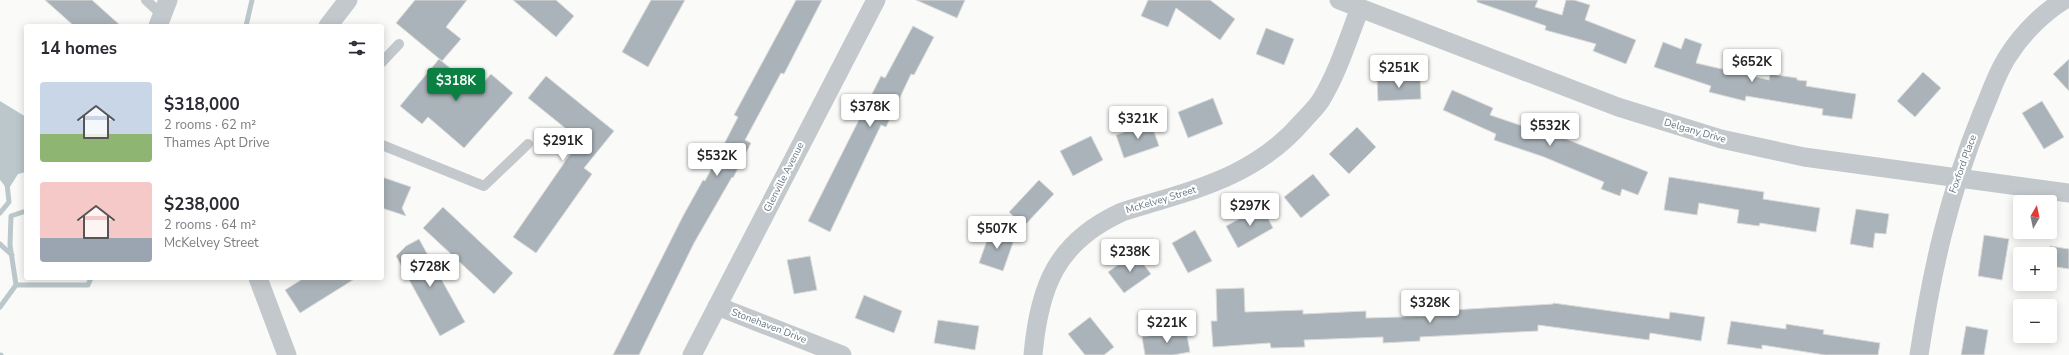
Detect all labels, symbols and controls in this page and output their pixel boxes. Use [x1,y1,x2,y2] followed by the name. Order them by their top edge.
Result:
[40,37,117,60] text: 14 homes
[346,37,368,59] icon: filters
[1724,49,1780,83] pin: $652K
[1732,53,1772,71] text: $652K
[1371,55,1427,89] pin: $251K
[1379,59,1419,77] text: $251K
[428,68,484,102] pin: $318K
[436,72,476,90] text: $318K
[164,93,240,116] text: $318,000
[842,94,898,128] pin: $378K
[72,98,120,146] icon: home
[850,98,890,116] text: $378K
[1110,106,1166,140] pin: $321K
[1118,110,1158,128] text: $321K
[1522,113,1578,147] pin: $532K
[1662,115,1728,147] street label: Delgany Drive
[164,116,256,134] text: 2 rooms · 62 m²
[1530,117,1570,135] text: $532K
[535,128,591,162] pin: $291K
[543,132,583,150] text: $291K
[1946,133,1980,195] street label: Foxford Place
[164,134,269,152] text: Thames Apt Drive
[760,140,808,214] street label: Glenville Avenue
[689,143,745,177] pin: $532K
[697,147,737,165] text: $532K
[1124,183,1198,217] street label: McKelvey Street
[164,193,240,216] text: $238,000
[1222,193,1278,227] pin: $297K
[2013,195,2057,239] north arrow
[2013,195,2057,343] map controls
[1230,197,1270,215] text: $297K
[72,198,120,246] icon: home
[164,216,256,234] text: 2 rooms · 64 m²
[969,216,1025,250] pin: $507K
[977,220,1017,238] text: $507K
[164,234,259,252] text: McKelvey Street
[1102,239,1158,273] pin: $238K
[1110,243,1150,261] text: $238K
[2013,247,2057,291] button: +
[402,254,458,288] pin: $728K
[410,258,450,276] text: $728K
[1402,290,1458,324] pin: $328K
[1410,294,1450,312] text: $328K
[2013,299,2057,343] button: −
[729,305,809,347] street label: Stonehaven Drive
[1139,310,1195,344] pin: $221K
[1147,314,1187,332] text: $221K

